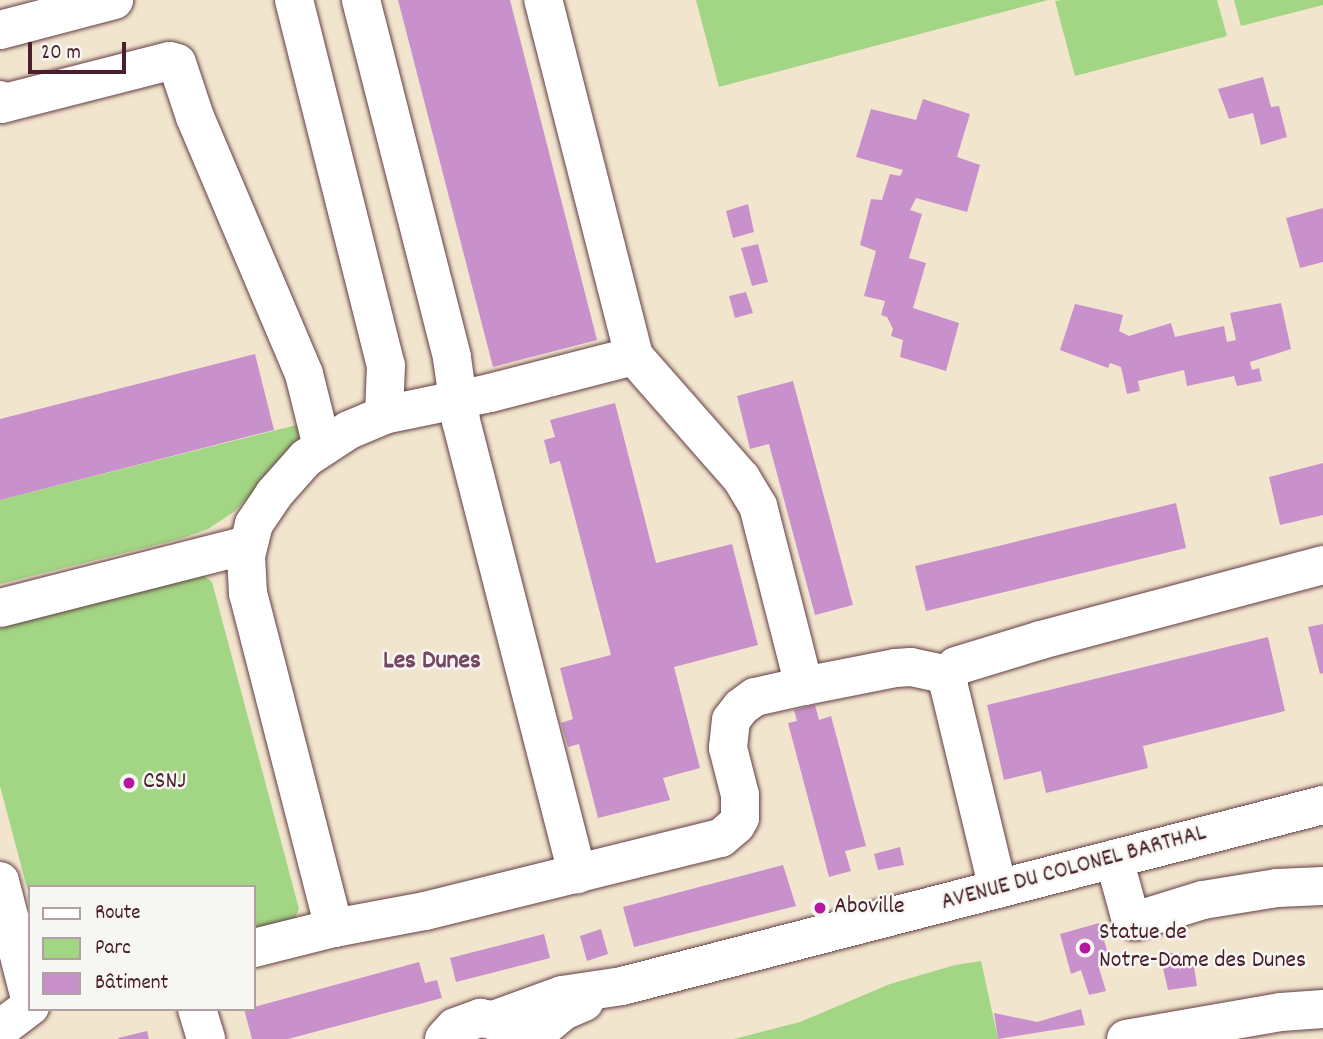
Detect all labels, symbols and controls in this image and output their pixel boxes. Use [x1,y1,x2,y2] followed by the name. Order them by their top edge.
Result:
[32,28,130,72] scale bar
[41,39,81,69] text: 20 m
[383,646,481,678] district label: Les Dunes
[143,769,186,797] place label: CSNJ
[121,775,137,791] marker: CSNJ
[938,820,1210,918] street label: AVENUE DU COLONEL BARTHAL
[28,885,256,1011] legend
[834,894,905,922] place label: Aboville
[95,899,141,929] text: Route
[812,900,828,916] marker: Aboville
[1099,920,1306,976] place label: Statue de Notre-Dame des Dunes
[95,934,131,964] text: Parc
[1077,940,1093,956] marker: Statue de Notre-Dame des Dunes
[95,969,168,999] text: Bâtiment

